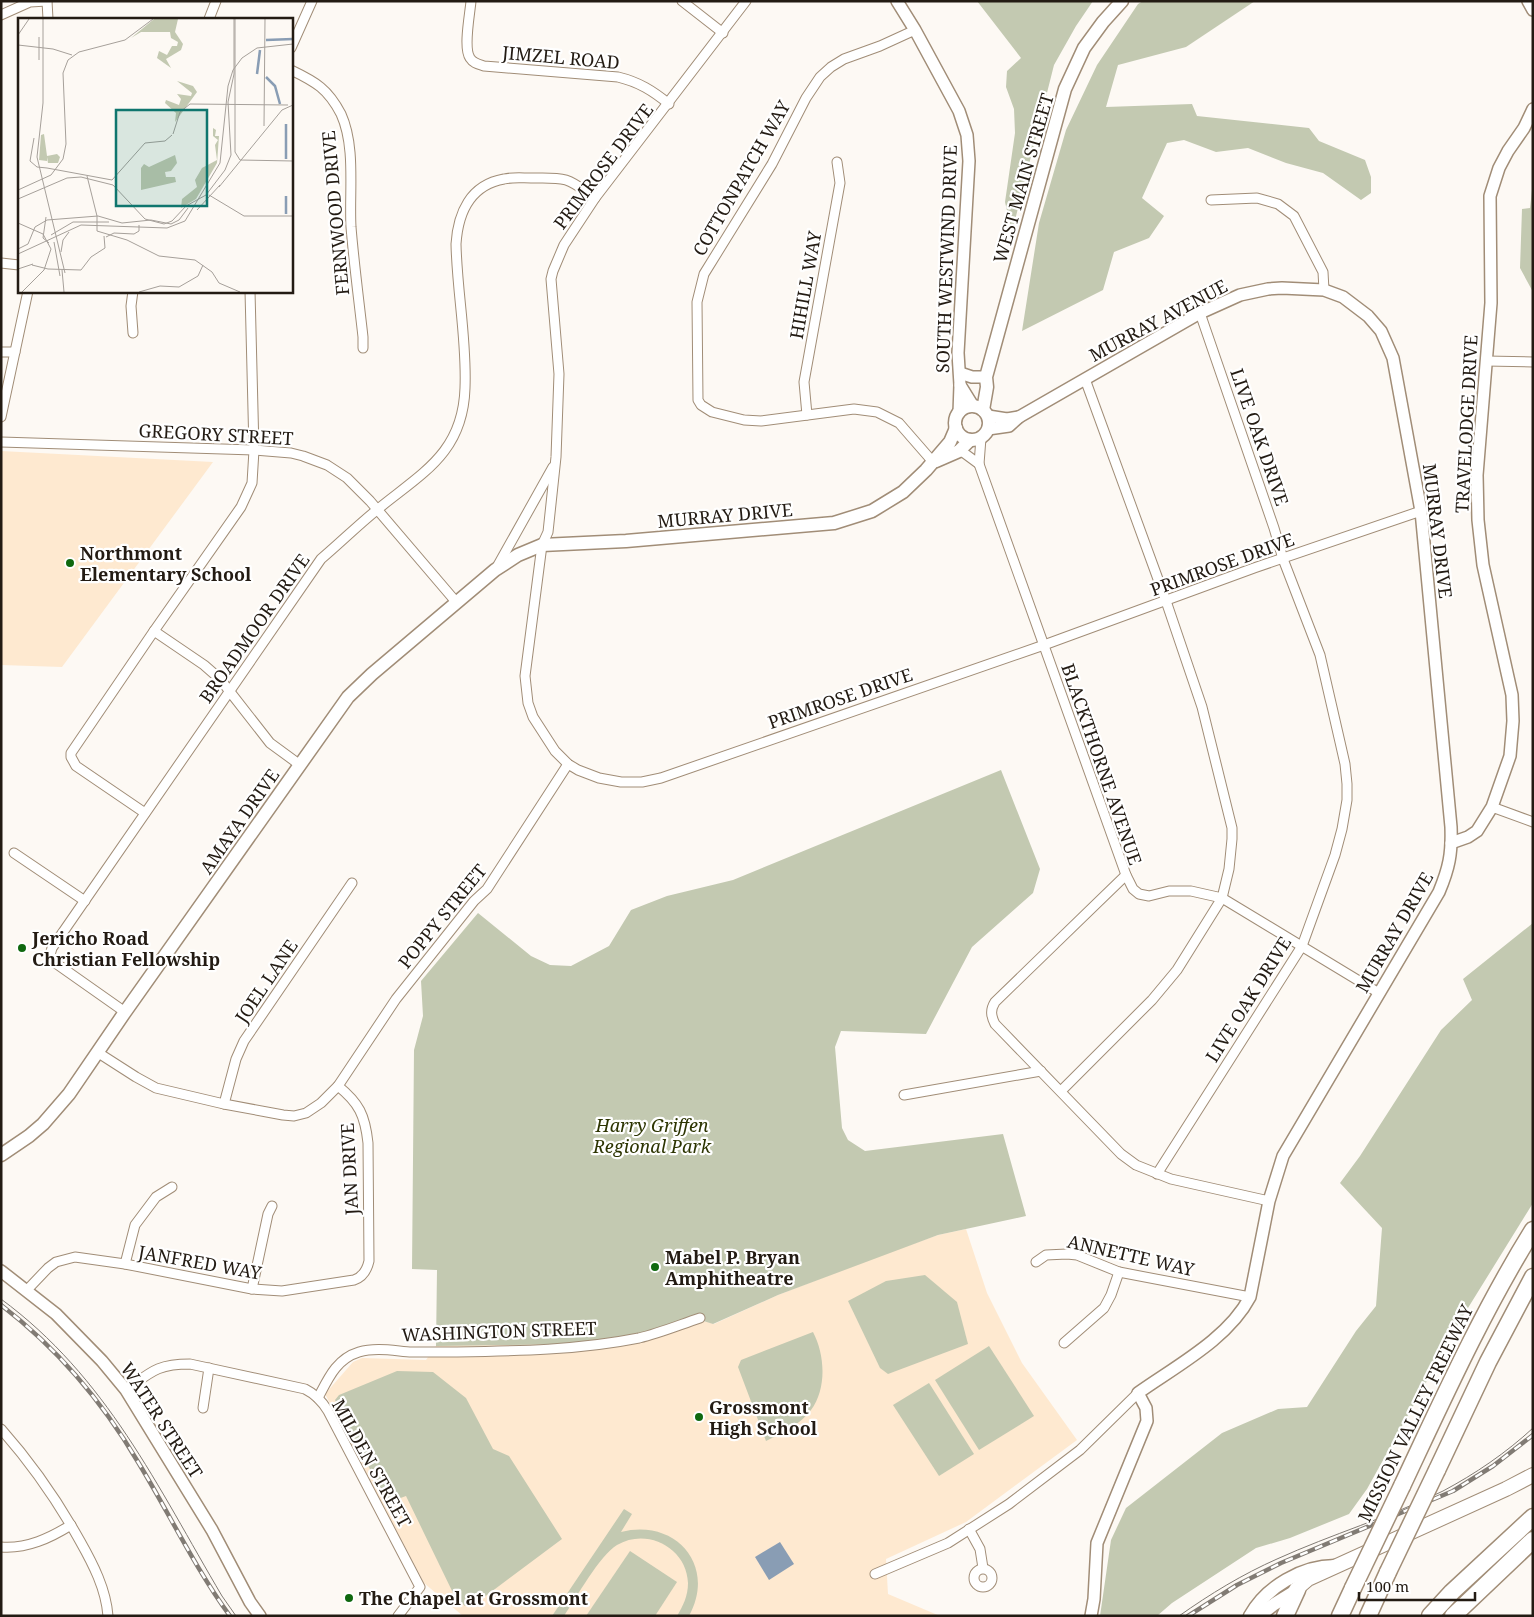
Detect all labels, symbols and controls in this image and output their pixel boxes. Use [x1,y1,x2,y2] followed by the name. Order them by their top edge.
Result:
[18,18,292,292] inset map
[500,40,621,74] street label: JIMZEL ROAD
[987,90,1059,266] street label: WEST MAIN STREET
[687,95,796,260] street label: COTTONPATCH WAY
[548,98,658,234] street label: PRIMROSE DRIVE
[316,130,354,296] street label: FERNWOOD DRIVE
[930,144,962,374] street label: SOUTH WESTWIND DRIVE
[784,228,826,341] street label: HIHILL WAY
[1085,273,1231,367] street label: MURRAY AVENUE
[1449,334,1483,514] street label: TRAVELODGE DRIVE
[1225,365,1295,509] street label: LIVE OAK DRIVE
[138,418,294,450] street label: GREGORY STREET
[1418,462,1458,600] street label: MURRAY DRIVE
[656,497,794,533] street label: MURRAY DRIVE
[1147,527,1297,601] street label: PRIMROSE DRIVE
[80,541,252,586] place label: Northmont Elementary School
[193,549,315,707] street label: BROADMOOR DRIVE
[64,557,76,569] marker: Northmont Elementary School
[1056,660,1148,868] street label: BLACKTHORNE AVENUE
[764,662,916,734] street label: PRIMROSE DRIVE
[194,764,284,878] street label: AMAYA DRIVE
[393,859,491,973] street label: POPPY STREET
[1350,867,1438,997] street label: MURRAY DRIVE
[31,926,220,971] place label: Jericho Road Christian Fellowship
[1200,932,1296,1066] street label: LIVE OAK DRIVE
[229,935,303,1028] street label: JOEL LANE
[16,942,28,954] marker: Jericho Road Christian Fellowship
[592,1113,712,1158] park label: Harry Griffen Regional Park
[335,1122,363,1217] street label: JAN DRIVE
[1065,1229,1198,1281] street label: ANNETTE WAY
[136,1239,264,1285] street label: JANFRED WAY
[665,1245,800,1290] place label: Mabel P. Bryan Amphitheatre
[649,1261,661,1273] marker: Mabel P. Bryan Amphitheatre
[1352,1300,1478,1526] street label: MISSION VALLEY FREEWAY
[401,1316,597,1346] street label: WASHINGTON STREET
[116,1357,208,1483] street label: WATER STREET
[327,1395,417,1531] street label: MILDEN STREET
[709,1395,818,1440] place label: Grossmont High School
[693,1411,705,1423] marker: Grossmont High School
[1359,1570,1475,1602] scale bar
[1366,1576,1409,1596] text: 100 m
[359,1586,588,1610] place label: The Chapel at Grossmont
[343,1592,355,1604] marker: The Chapel at Grossmont

